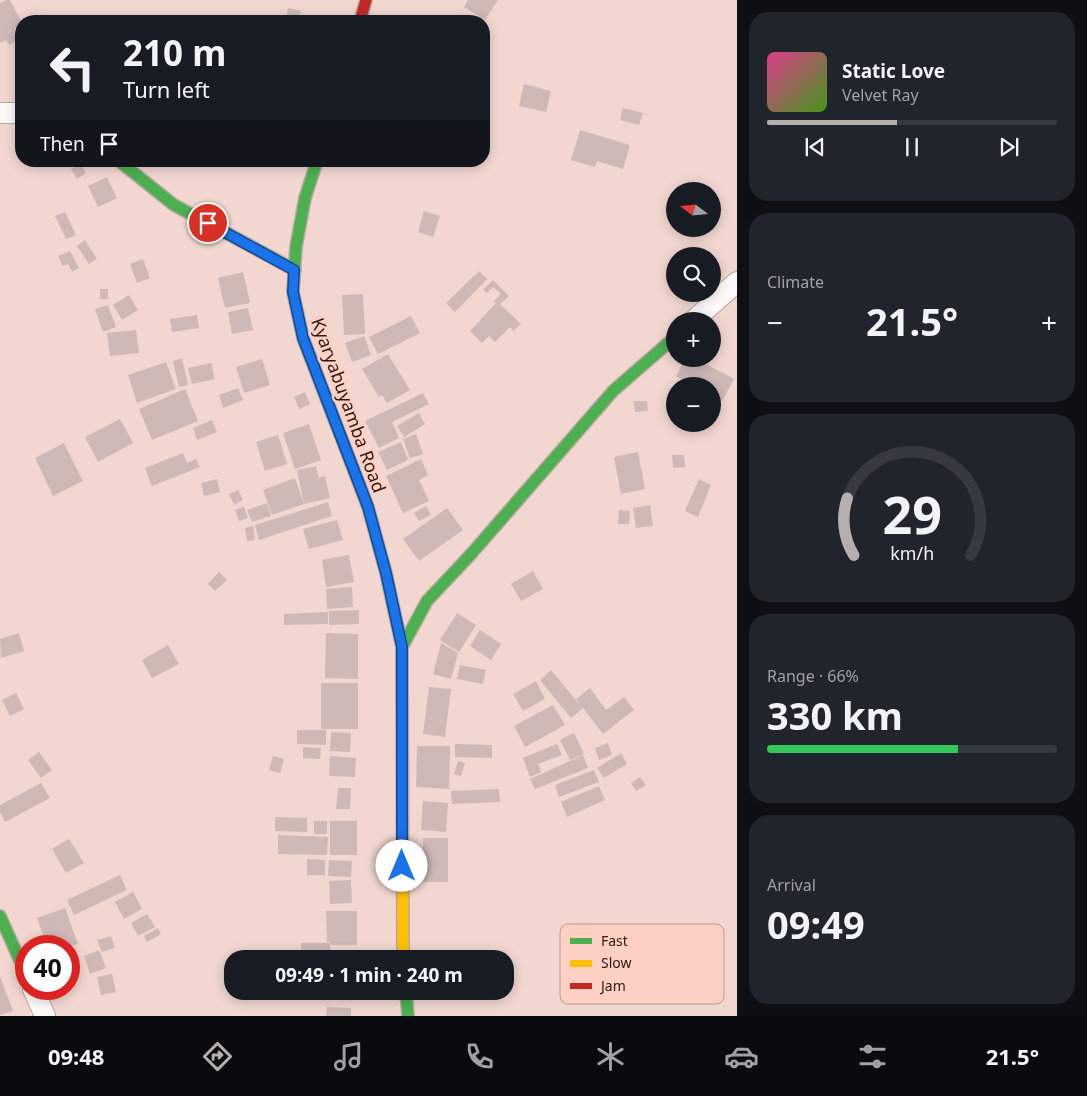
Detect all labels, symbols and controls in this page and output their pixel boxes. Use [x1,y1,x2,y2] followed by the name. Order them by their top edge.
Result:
[123,29,226,76] text: 210 m
[40,35,105,100] icon: left
[842,58,945,84] text: Static Love
[123,74,210,104] text: Turn left
[842,84,919,106] text: Velvet Ray
[95,130,123,158] icon: arrive
[40,131,85,157] text: Then
[801,133,829,161] icon: previous
[898,133,926,161] icon: pause
[995,133,1023,161] icon: next
[666,182,721,238] north arrow
[666,182,721,432] map controls
[187,202,229,244] pin
[194,209,222,237] icon: arrive
[666,247,721,302] button: search
[767,271,824,293] text: Climate
[866,295,958,347] text: 21.5°
[767,303,783,341] text: −
[1041,303,1057,341] text: +
[666,312,721,367] button: +
[306,314,392,496] street label: Kyaryabuyamba Road
[666,377,721,432] button: −
[882,478,942,549] text: 29
[890,541,934,565] text: km/h
[767,665,859,687] text: Range · 66%
[767,689,903,741] text: 330 km
[375,839,427,891] position arrow
[767,874,816,896] text: Arrival
[767,898,865,950] text: 09:49
[560,924,724,1004] legend
[601,931,628,950] text: Fast
[15,935,80,1000] speed limit sign: 40
[601,953,632,972] text: Slow
[275,962,463,988] text: 09:49 · 1 min · 240 m
[599,976,626,995] text: Jam
[200,1039,235,1074] icon: directions
[331,1039,366,1074] icon: music
[462,1039,497,1074] icon: phone
[593,1039,628,1074] icon: climate
[724,1039,759,1074] icon: car
[855,1039,890,1074] icon: filters
[48,1041,104,1071] text: 09:48
[986,1041,1039,1071] text: 21.5°

